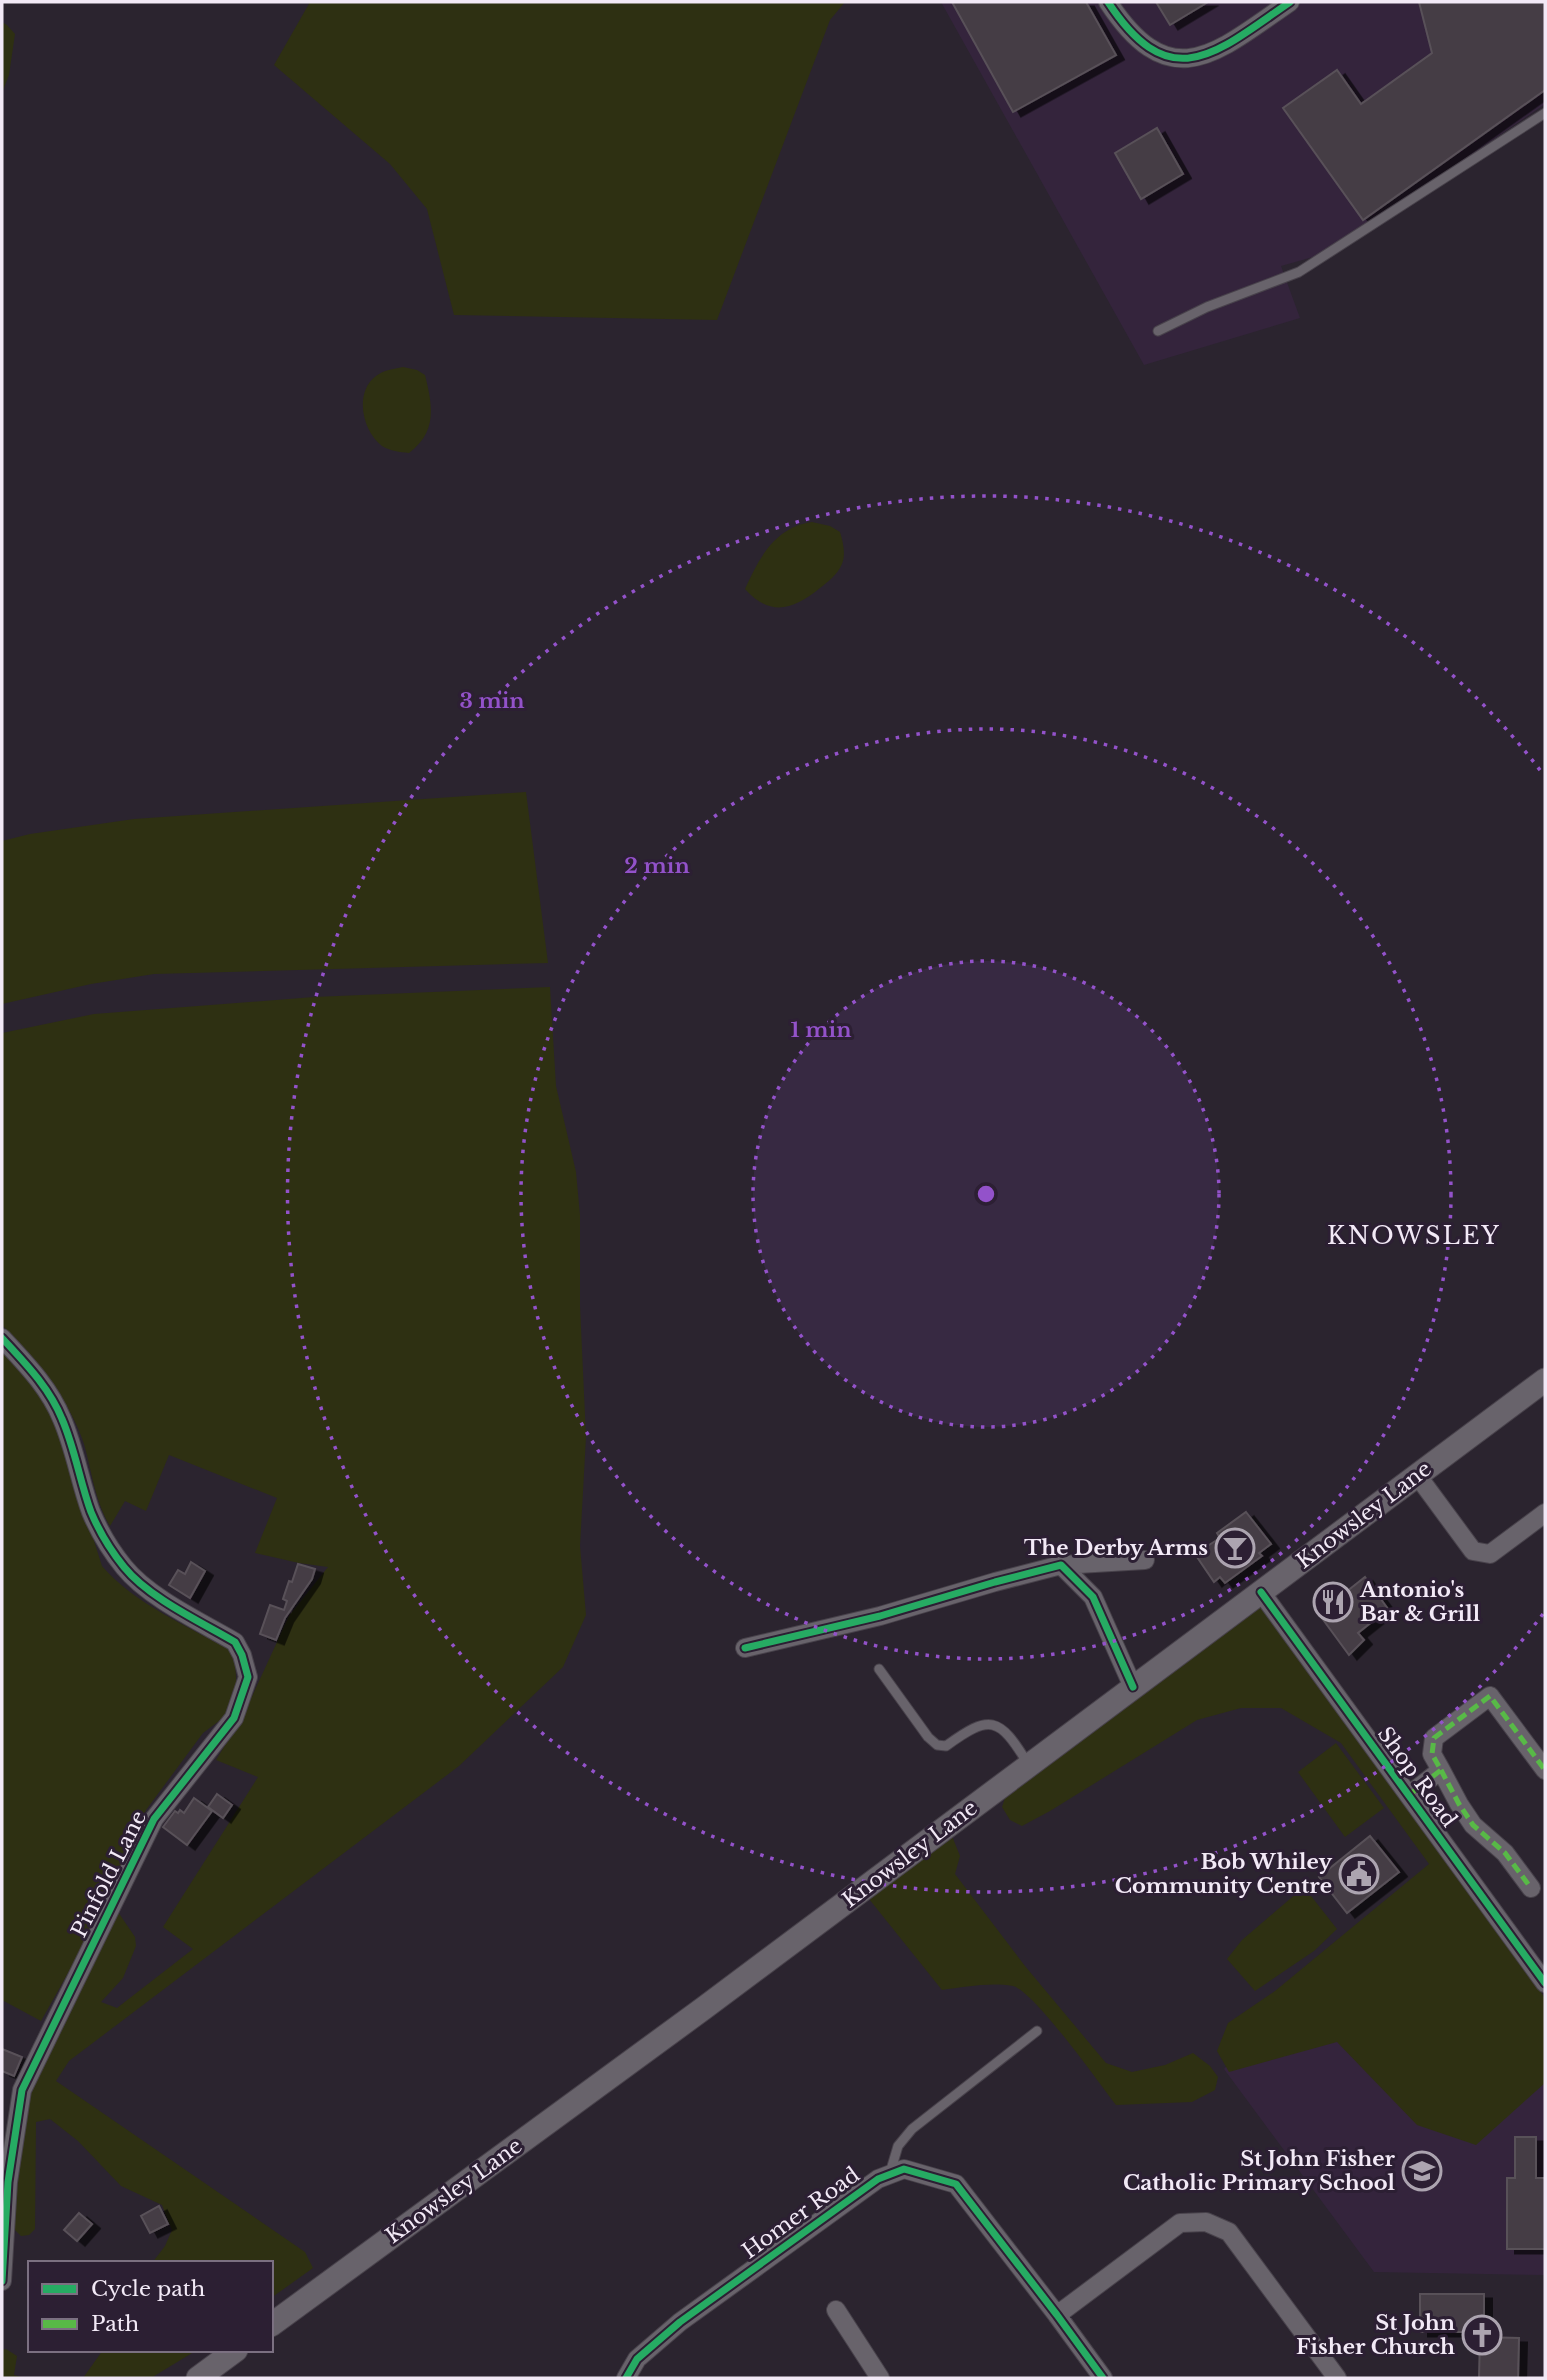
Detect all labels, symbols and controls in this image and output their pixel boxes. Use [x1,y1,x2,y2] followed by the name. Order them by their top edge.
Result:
[459,688,525,714] text: 3 min
[624,853,690,879] text: 2 min
[791,1017,851,1043] text: 1 min
[974,1182,998,1206] centre of rings
[1327,1221,1501,1250] district label: KNOWSLEY
[1291,1456,1437,1574] street label: Knowsley Lane
[1214,1527,1256,1569] bar icon: The Derby Arms
[1024,1535,1208,1561] place label: The Derby Arms
[1359,1577,1481,1627] place label: Antonio's Bar & Grill
[1312,1581,1354,1623] restaurant icon: Antonio's Bar & Grill
[1372,1722,1462,1832] street label: Shop Road
[837,1795,983,1913] street label: Knowsley Lane
[66,1806,152,1942] street label: Pinfold Lane
[1115,1849,1332,1899] place label: Bob Whiley Community Centre
[1338,1853,1380,1895] public building icon: Bob Whiley Community Centre
[381,2133,527,2249] street label: Knowsley Lane
[1123,2146,1396,2196] place label: St John Fisher Catholic Primary School
[1401,2150,1443,2192] school or university icon: St John Fisher Catholic Primary School
[737,2162,865,2264] street label: Homer Road
[28,2261,273,2352] legend
[91,2276,205,2302] text: Cycle path
[1296,2310,1455,2360] place label: St John Fisher Church
[91,2311,139,2337] text: Path
[1461,2314,1503,2356] church icon: St John Fisher Church

